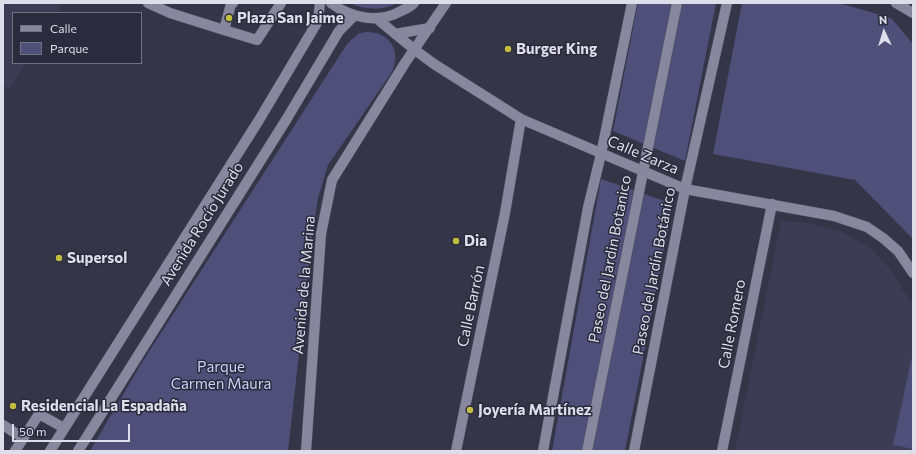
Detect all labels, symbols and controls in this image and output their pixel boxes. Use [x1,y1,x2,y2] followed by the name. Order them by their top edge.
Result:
[237,9,344,27] place label: Plaza San Jaime
[12,12,142,64] legend
[864,12,904,52] north arrow
[224,13,234,23] marker: Plaza San Jaime
[879,13,888,26] text: N
[50,21,77,35] text: Calle
[516,40,597,58] place label: Burger King
[50,41,88,55] text: Parque
[503,44,513,54] marker: Burger King
[605,132,681,178] street label: Calle Zarza
[157,159,247,289] street label: Avenida Rocío Jurado
[585,174,635,344] street label: Paseo del Jardin Botanico
[629,186,679,356] street label: Paseo del Jardín Botánico
[289,215,319,355] street label: Avenida de la Marina
[464,232,487,250] place label: Dia
[451,236,461,246] marker: Dia
[67,249,127,267] place label: Supersol
[54,253,64,263] marker: Supersol
[454,263,488,349] street label: Calle Barrón
[715,278,749,370] street label: Calle Romero
[171,358,271,393] park label: Parque Carmen Maura
[21,397,187,415] place label: Residencial La Espadaña
[8,401,18,411] marker: Residencial La Espadaña
[478,401,592,419] place label: Joyería Martínez
[465,405,475,415] marker: Joyería Martínez
[14,416,132,442] scale bar
[19,424,47,438] text: 50 m

